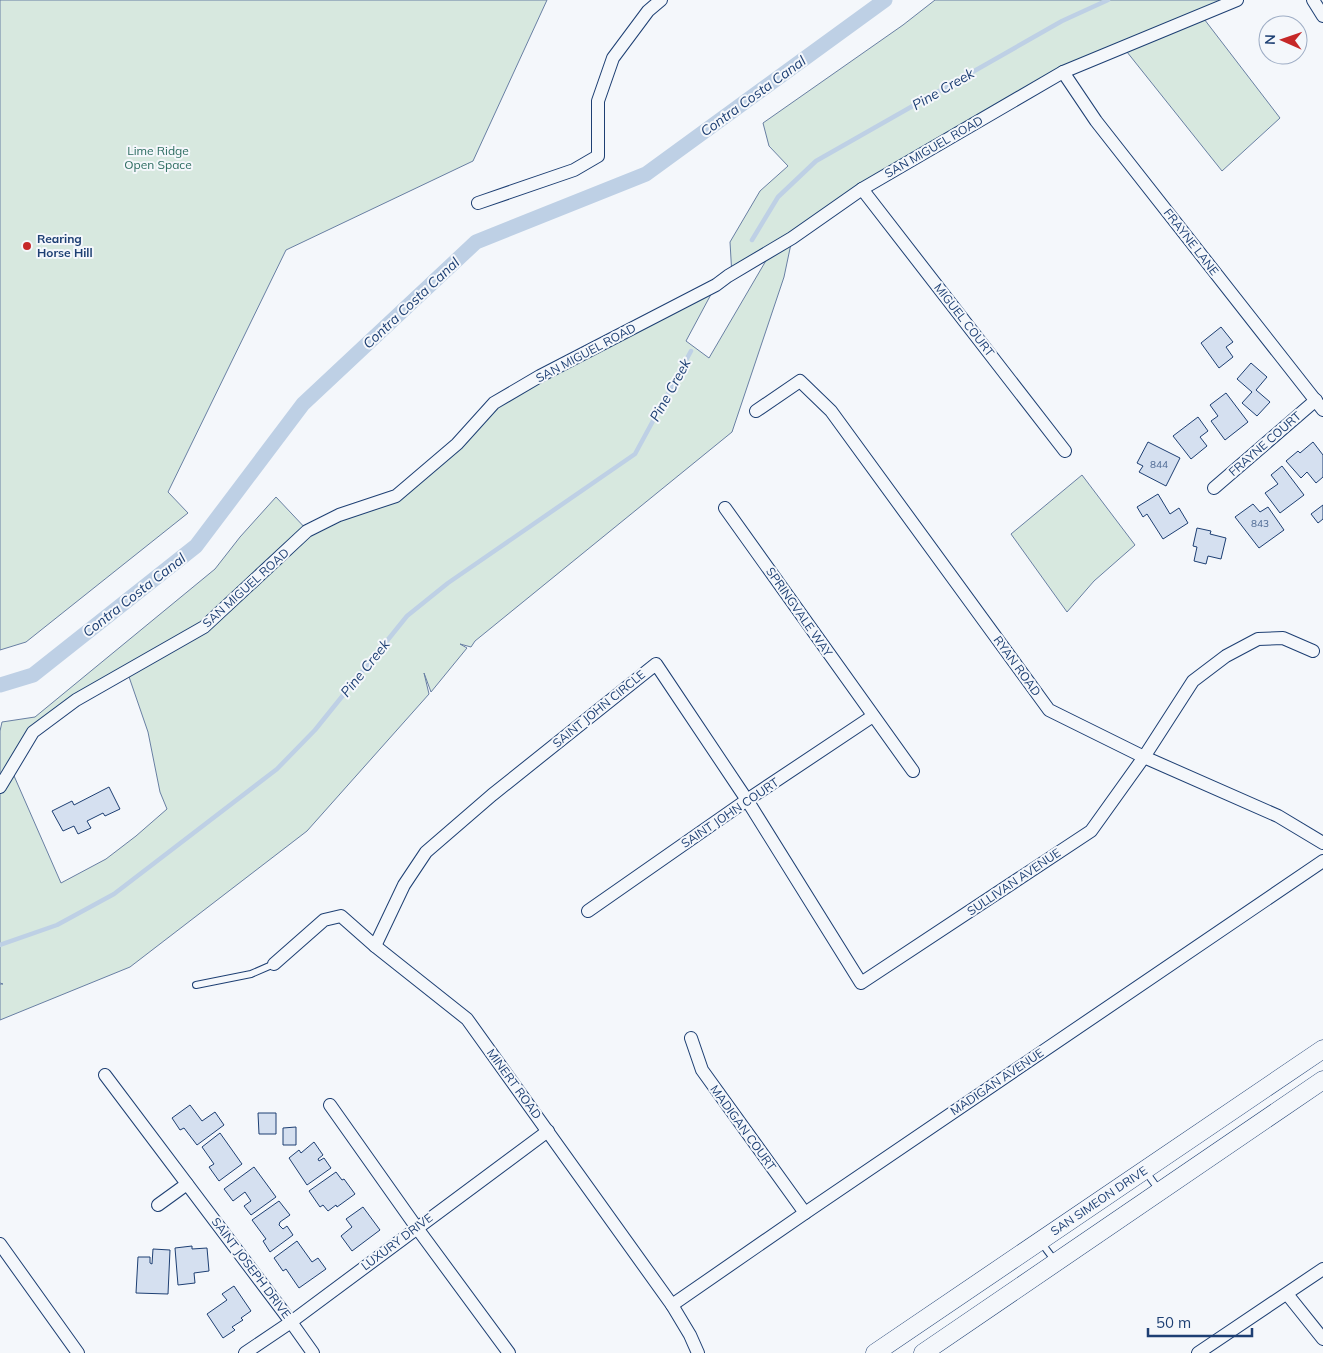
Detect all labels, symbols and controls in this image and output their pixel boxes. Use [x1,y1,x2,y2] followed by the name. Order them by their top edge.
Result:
[1258,15,1308,65] north arrow
[1261,34,1279,45] text: N
[697,51,810,140] water label: Contra Costa Canal
[909,64,978,114] water label: Pine Creek
[882,112,986,181] street label: SAN MIGUEL ROAD
[124,143,192,172] park label: Lime Ridge Open Space
[1161,205,1222,278] street label: FRAYNE LANE
[37,231,93,260] place label: Rearing Horse Hill
[21,240,33,252] marker: Rearing Horse Hill
[359,253,464,352] water label: Contra Costa Canal
[931,280,998,360] street label: MIGUEL COURT
[533,320,638,385] street label: SAN MIGUEL ROAD
[645,355,695,425] water label: Pine Creek
[1225,408,1304,479] street label: FRAYNE COURT
[1150,458,1168,471] house number: 844
[1251,517,1269,530] house number: 843
[199,545,292,630] street label: SAN MIGUEL ROAD
[79,549,190,641] water label: Contra Costa Canal
[763,564,836,660] street label: SPRINGVALE WAY
[991,633,1044,699] street label: RYAN ROAD
[336,635,394,700] water label: Pine Creek
[549,667,648,750] street label: SAINT JOHN CIRCLE
[678,774,782,851] street label: SAINT JOHN COURT
[964,845,1063,918] street label: SULLIVAN AVENUE
[947,1045,1046,1118] street label: MADIGAN AVENUE
[484,1046,545,1122] street label: MINERT ROAD
[707,1082,780,1174] street label: MADIGAN COURT
[1047,1163,1150,1239] street label: SAN SIMEON DRIVE
[358,1210,435,1273] street label: LUXURY DRIVE
[209,1214,294,1321] street label: SAINT JOSEPH DRIVE
[1148,1306,1252,1338] scale bar
[1156,1313,1191,1332] text: 50 m

